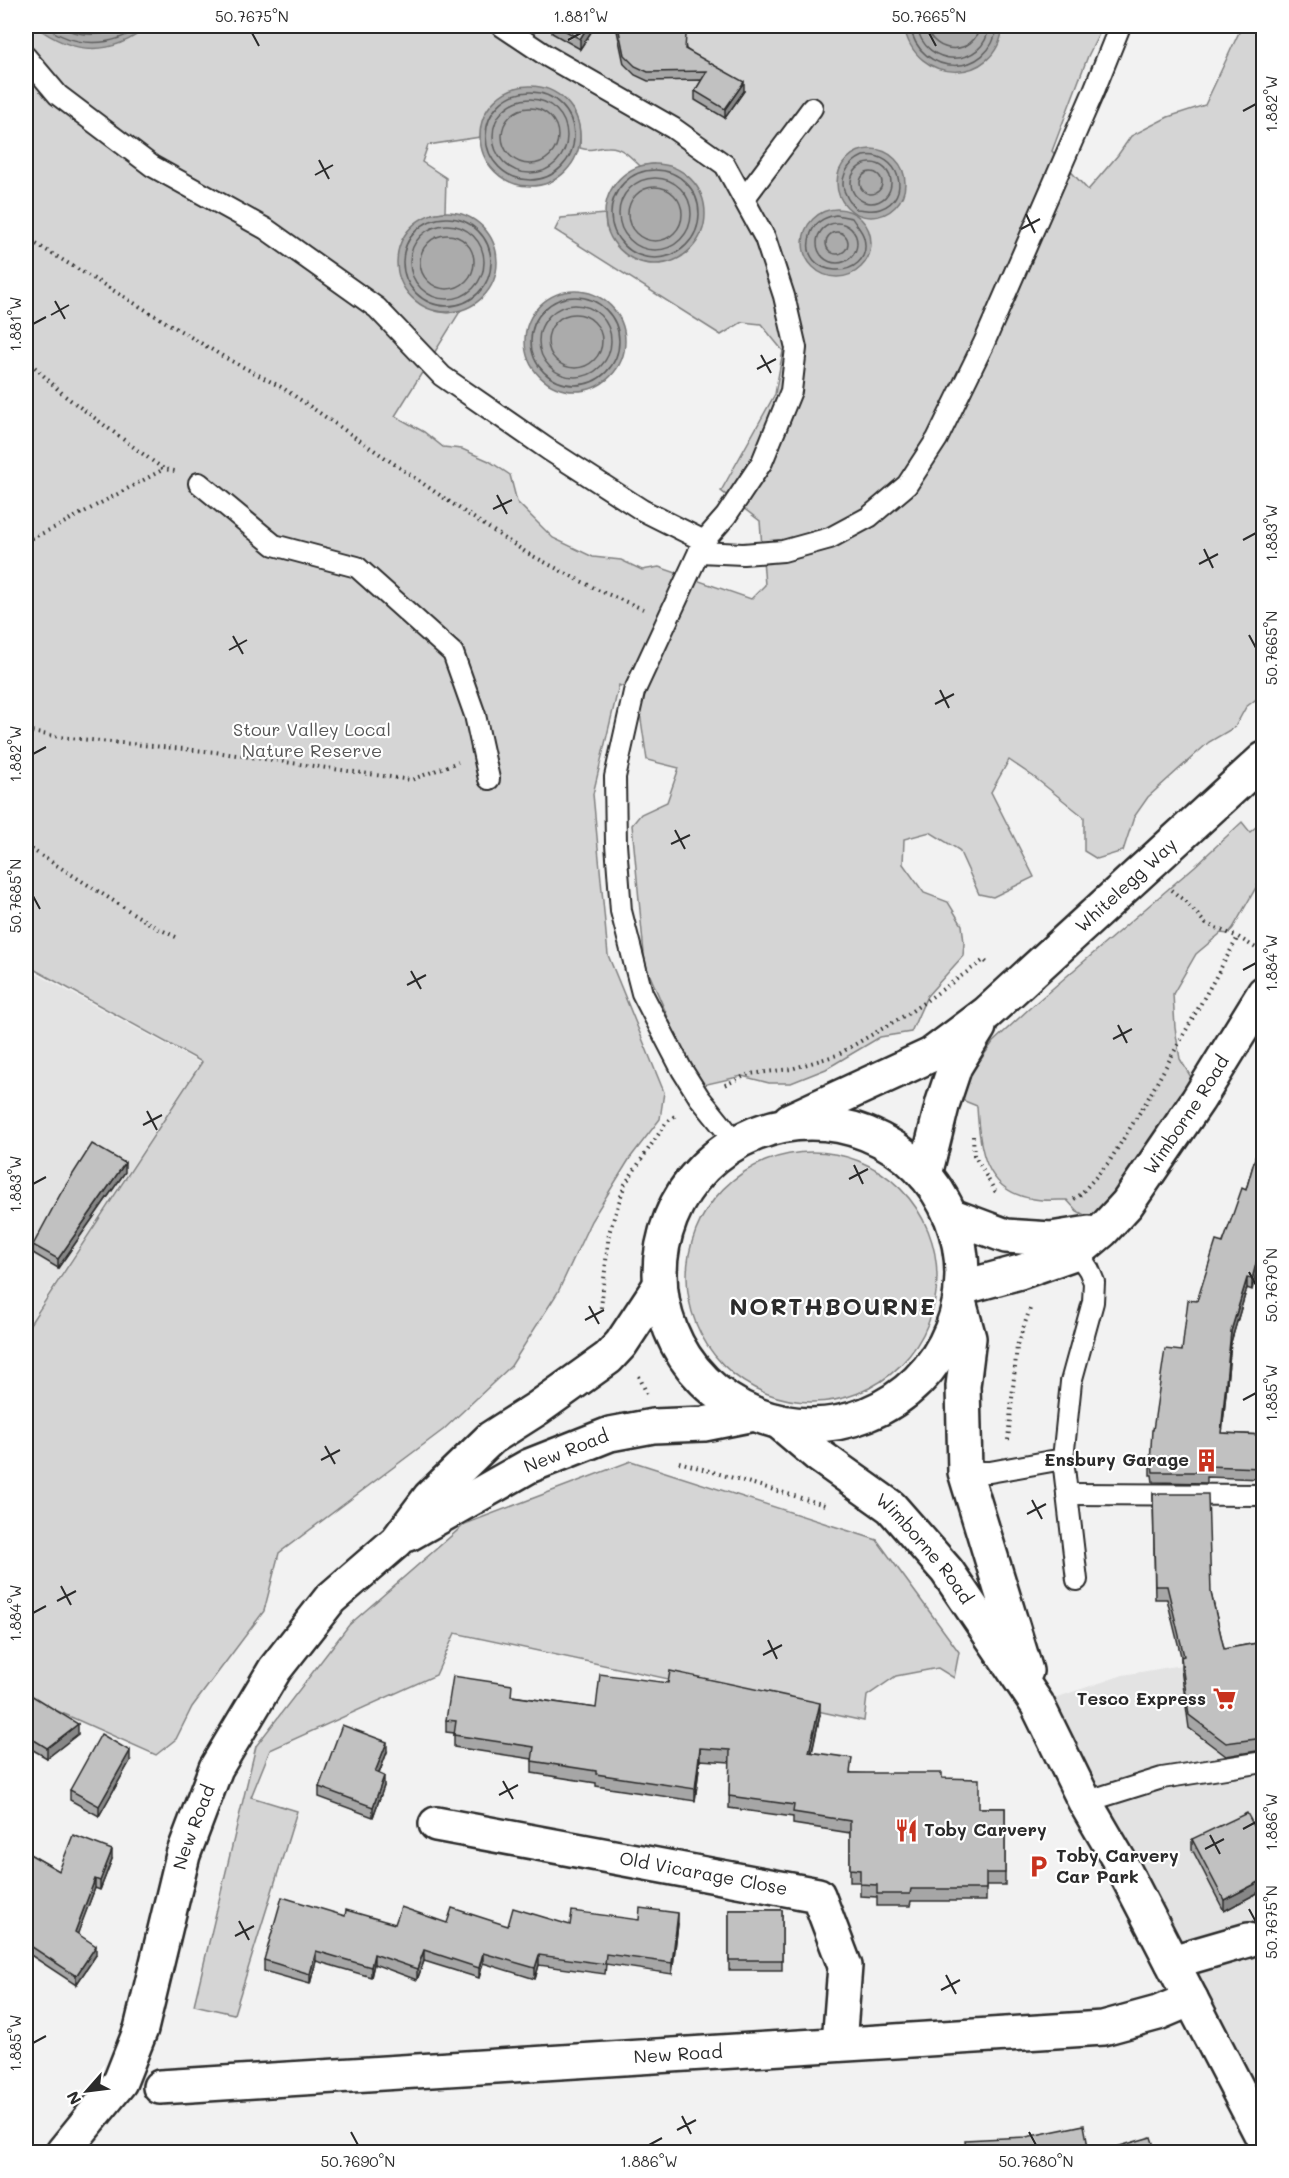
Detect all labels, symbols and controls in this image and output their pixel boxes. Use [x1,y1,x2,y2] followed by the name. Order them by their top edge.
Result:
[215,6,289,26] text: 50.7675°N
[554,6,608,26] text: 1.881°W
[892,6,966,26] text: 50.7665°N
[1261,76,1281,132] text: 1.882°W
[5,297,25,351] text: 1.881°W
[1261,504,1281,562] text: 1.883°W
[1261,611,1281,685] text: 50.7665°N
[233,717,391,762] park label: Stour Valley Local Nature Reserve
[5,726,25,782] text: 1.882°W
[1070,832,1181,937] street label: Whitelegg Way
[5,859,25,933] text: 50.7685°N
[1261,934,1281,992] text: 1.884°W
[1138,1050,1234,1179] street label: Wimborne Road
[5,1155,25,1213] text: 1.883°W
[1261,1248,1281,1322] text: 50.7670°N
[729,1290,937,1321] district label: NORTHBOURNE
[1261,1365,1281,1422] text: 1.885°W
[520,1423,612,1478] street label: New Road
[1044,1447,1189,1471] place label: Ensbury Garage
[1194,1447,1220,1473] building icon: Ensbury Garage
[872,1487,979,1608] street label: Wimborne Road
[5,1584,25,1642] text: 1.884°W
[1077,1686,1206,1710] place label: Tesco Express
[1211,1686,1237,1712] supermarket icon: Tesco Express
[167,1781,220,1872] street label: New Road
[1261,1793,1281,1851] text: 1.886°W
[893,1817,919,1843] restaurant icon: Toby Carvery
[924,1817,1047,1841] place label: Toby Carvery
[1056,1843,1179,1888] place label: Toby Carvery Car Park
[618,1845,790,1900] street label: Old Vicarage Close
[1025,1853,1051,1879] parking icon: Toby Carvery Car Park
[1261,1885,1281,1959] text: 50.7675°N
[5,2015,25,2072] text: 1.885°W
[633,2039,723,2068] street label: New Road
[57,2061,117,2121] north arrow
[61,2088,85,2109] text: N
[321,2151,395,2171] text: 50.7690°N
[620,2151,678,2171] text: 1.886°W
[998,2151,1074,2171] text: 50.7680°N

